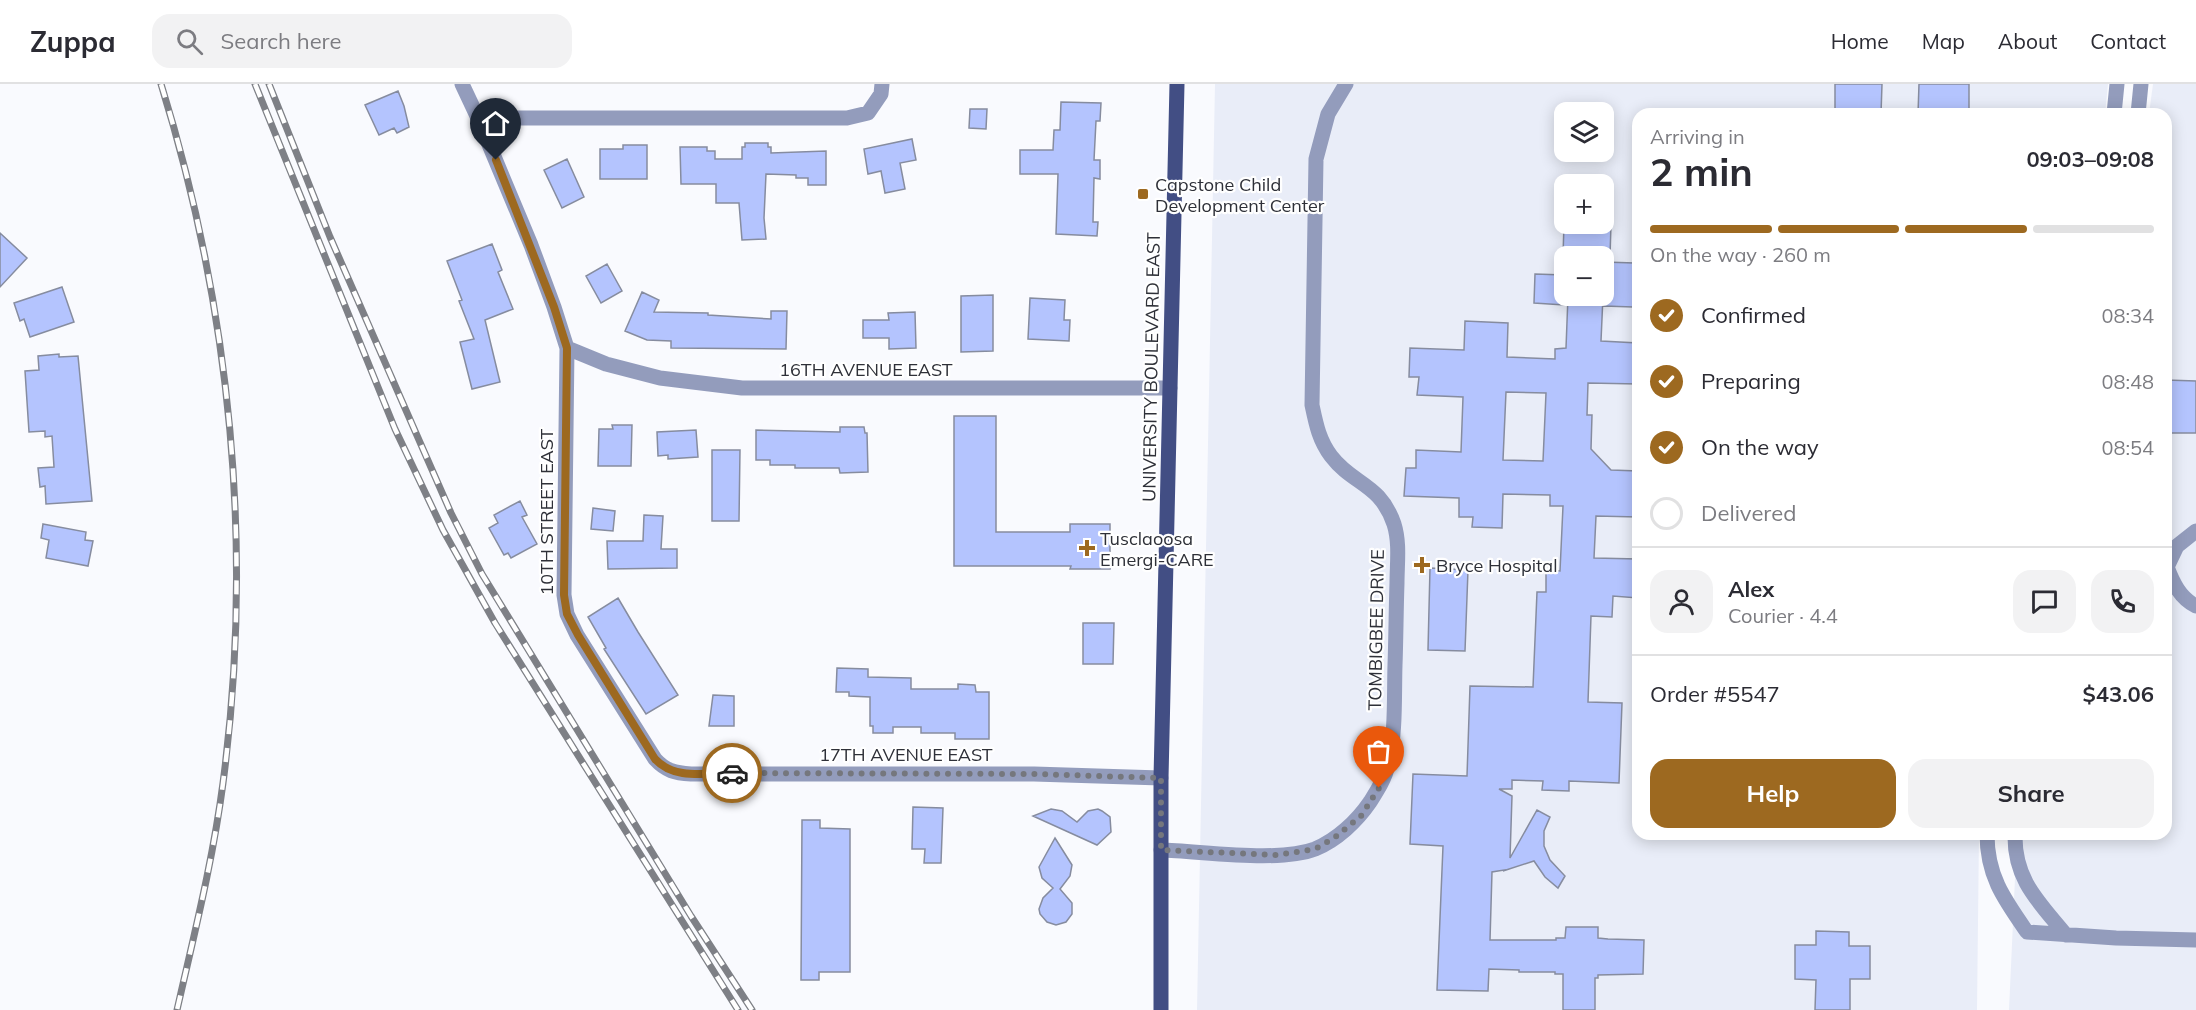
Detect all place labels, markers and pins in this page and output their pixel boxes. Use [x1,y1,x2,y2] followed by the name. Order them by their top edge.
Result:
[470,98,521,160] pin
[1155,173,1325,217] place label: Capstone Child Development Center
[1136,187,1150,201] marker: Capstone Child Development Center
[1100,527,1214,571] place label: Tusclaoosa Emergi-CARE
[1078,539,1096,557] marker: Tusclaoosa Emergi-CARE
[1436,554,1557,577] place label: Bryce Hospital
[1413,556,1431,574] marker: Bryce Hospital
[1353,726,1404,788] pin

